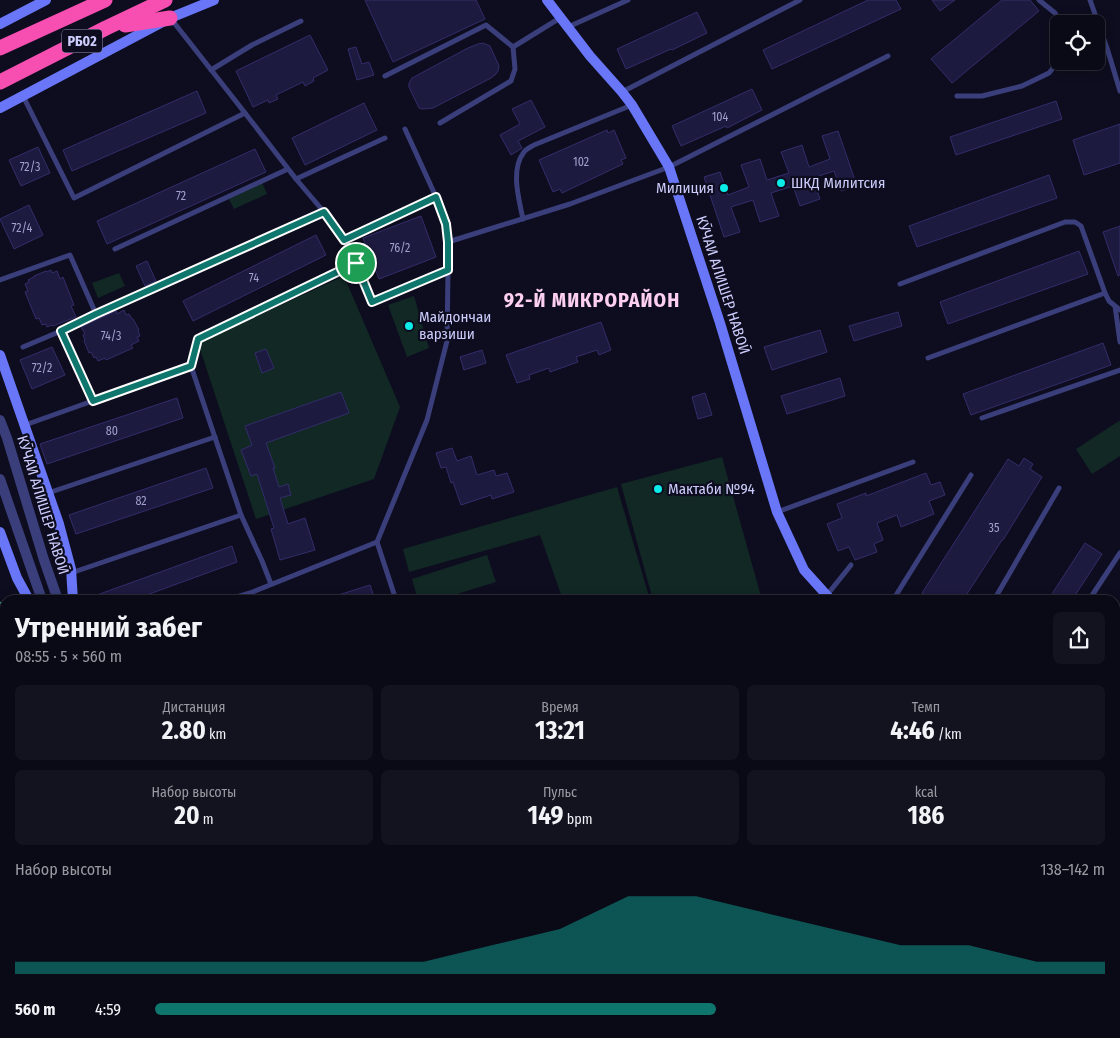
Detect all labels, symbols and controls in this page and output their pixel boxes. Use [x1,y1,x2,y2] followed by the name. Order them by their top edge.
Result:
[1050,15,1105,70] map controls
[1050,15,1105,70] button: locate
[62,29,102,52] road number: РБ02
[712,110,729,124] house number: 104
[573,155,589,169] house number: 102
[20,160,40,174] house number: 72/3
[791,174,885,192] place label: ШКД Милитсия
[775,177,787,189] marker: ШКД Милитсия
[656,179,714,197] place label: Милиция
[718,182,730,194] marker: Милиция
[176,189,186,203] house number: 72
[692,213,754,357] street label: КӮЧАИ АЛИШЕР НАВОӢ
[12,221,33,235] house number: 72/4
[390,241,410,255] house number: 76/2
[335,242,377,284] pin
[342,249,370,277] icon: arrive
[249,271,259,285] house number: 74
[504,288,680,312] district label: 92-Й МИКРОРАЙОН
[419,308,491,343] place label: Майдончаи варзиши
[403,320,415,332] marker: Майдончаи варзиши
[101,329,121,343] house number: 74/3
[32,361,52,375] house number: 72/2
[106,424,118,438] house number: 80
[13,433,73,577] street label: КӮЧАИ АЛИШЕР НАВОӢ
[668,480,755,498] place label: Мактаби №94
[652,483,664,495] marker: Мактаби №94
[135,494,147,508] house number: 82
[989,521,1000,535] house number: 35
[15,611,202,644] text: Утренний забег
[1053,612,1105,664] button: share
[15,647,122,666] text: 08:55 · 5 × 560 m
[163,699,225,716] text: Дистанция
[541,699,579,716] text: Время
[912,699,940,716] text: Темп
[162,716,206,746] text: 2.80
[535,716,585,746] text: 13:21
[890,716,935,746] text: 4:46
[206,726,226,743] text: km
[935,726,962,743] text: /km
[152,784,236,801] text: Набор высоты
[543,784,577,801] text: Пульс
[915,784,937,801] text: kcal
[174,801,200,831] text: 20
[528,801,563,831] text: 149
[908,801,944,831] text: 186
[200,811,214,828] text: m
[563,811,592,828] text: bpm
[15,860,112,879] text: Набор высоты
[1040,860,1105,879] text: 138–142 m
[15,1000,56,1019] text: 560 m
[95,1000,121,1019] text: 4:59

